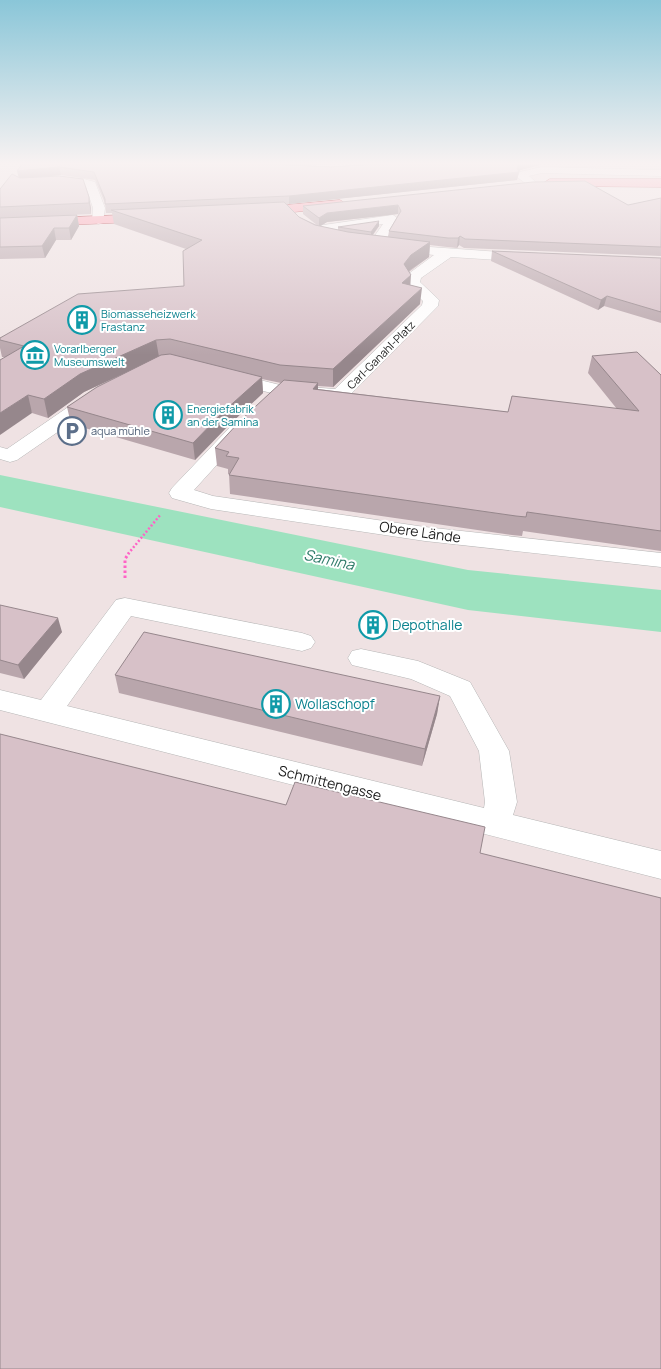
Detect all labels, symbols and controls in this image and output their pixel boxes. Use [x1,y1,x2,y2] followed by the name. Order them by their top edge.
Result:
[67,305,97,335] building icon: Biomasseheizwerk Frastanz
[101,306,196,334] place label: Biomasseheizwerk Frastanz
[343,317,418,392] street label: Carl-Ganahl-Platz
[20,340,50,370] museum icon: Vorarlberger Museumswelt
[54,341,125,369] place label: Vorarlberger Museumswelt
[153,400,183,430] building icon: Energiefabrik an der Samina
[187,401,258,429] place label: Energiefabrik an der Samina
[57,416,87,446] parking icon: aqua mühle
[91,423,150,438] place label: aqua mühle
[378,516,462,547] street label: Obere Lände
[302,544,357,575] water label: Samina
[358,610,388,640] building icon: Depothalle
[392,615,462,634] place label: Depothalle
[261,689,291,719] building icon: Wollaschopf
[295,694,375,713] place label: Wollaschopf
[277,761,384,804] street label: Schmittengasse

